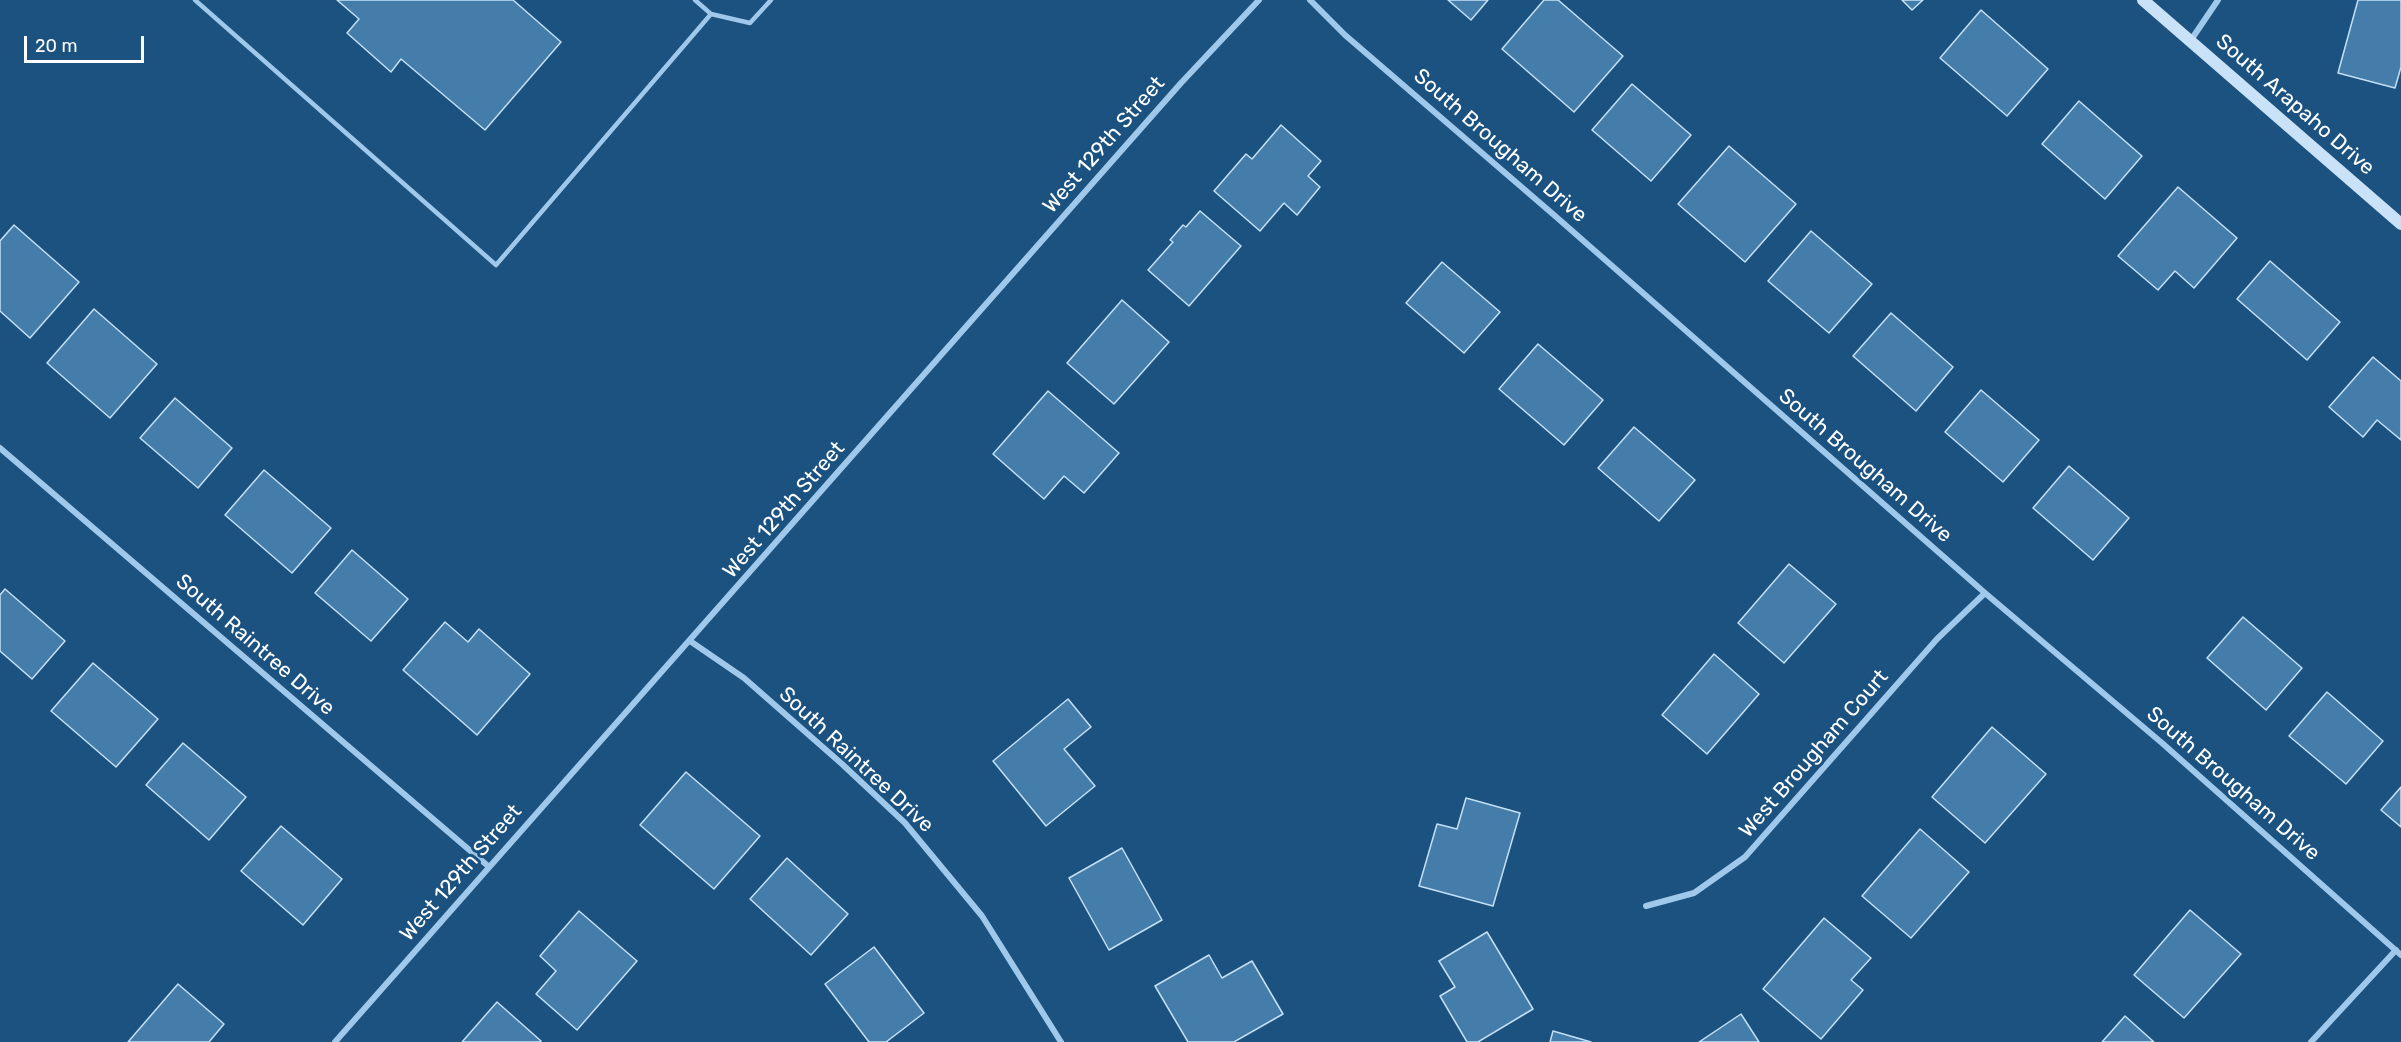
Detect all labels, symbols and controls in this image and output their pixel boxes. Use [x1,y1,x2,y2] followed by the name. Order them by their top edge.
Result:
[27,24,147,62] scale bar
[2211,29,2379,181] street label: South Arapaho Drive
[35,35,77,57] text: 20 m
[1408,64,1592,228] street label: South Brougham Drive
[1038,72,1170,218] street label: West 129th Street
[1773,384,1957,548] street label: South Brougham Drive
[718,437,850,583] street label: West 129th Street
[170,569,340,721] street label: South Raintree Drive
[1734,665,1894,843] street label: West Brougham Court
[774,682,938,838] street label: South Raintree Drive
[2141,702,2325,866] street label: South Brougham Drive
[395,800,527,946] street label: West 129th Street

